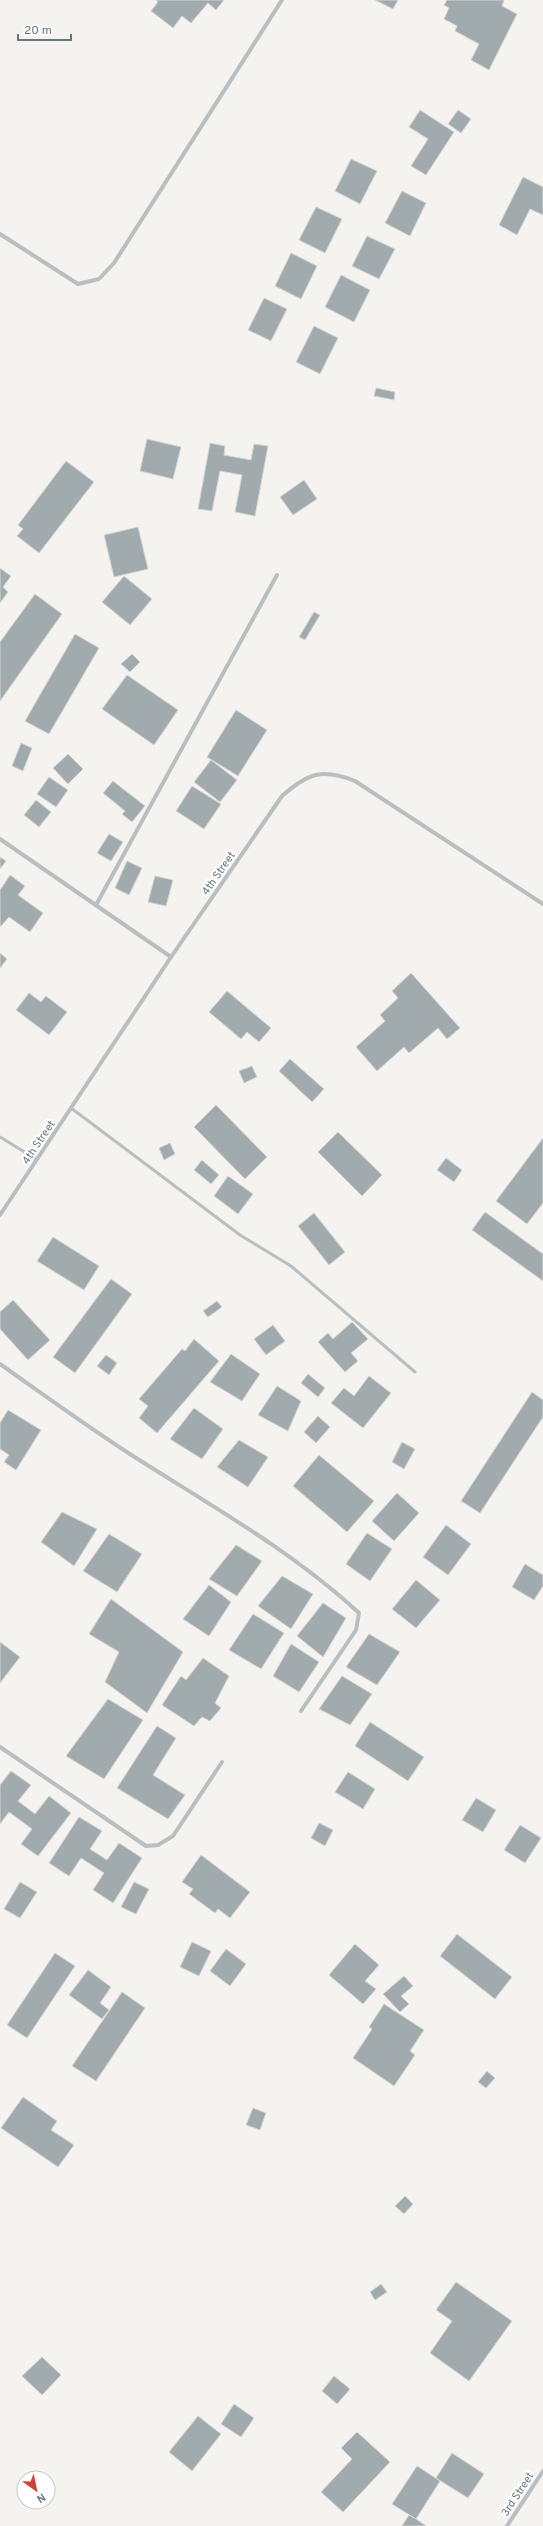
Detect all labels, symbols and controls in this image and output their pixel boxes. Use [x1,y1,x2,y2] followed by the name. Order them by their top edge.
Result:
[18,16,71,42] scale bar
[24,23,52,39] text: 20 m
[199,849,239,898] street label: 4th Street
[19,1118,59,1167] street label: 4th Street
[16,2470,56,2510] north arrow
[498,2470,537,2519] street label: 3rd Street
[34,2490,48,2506] text: N

